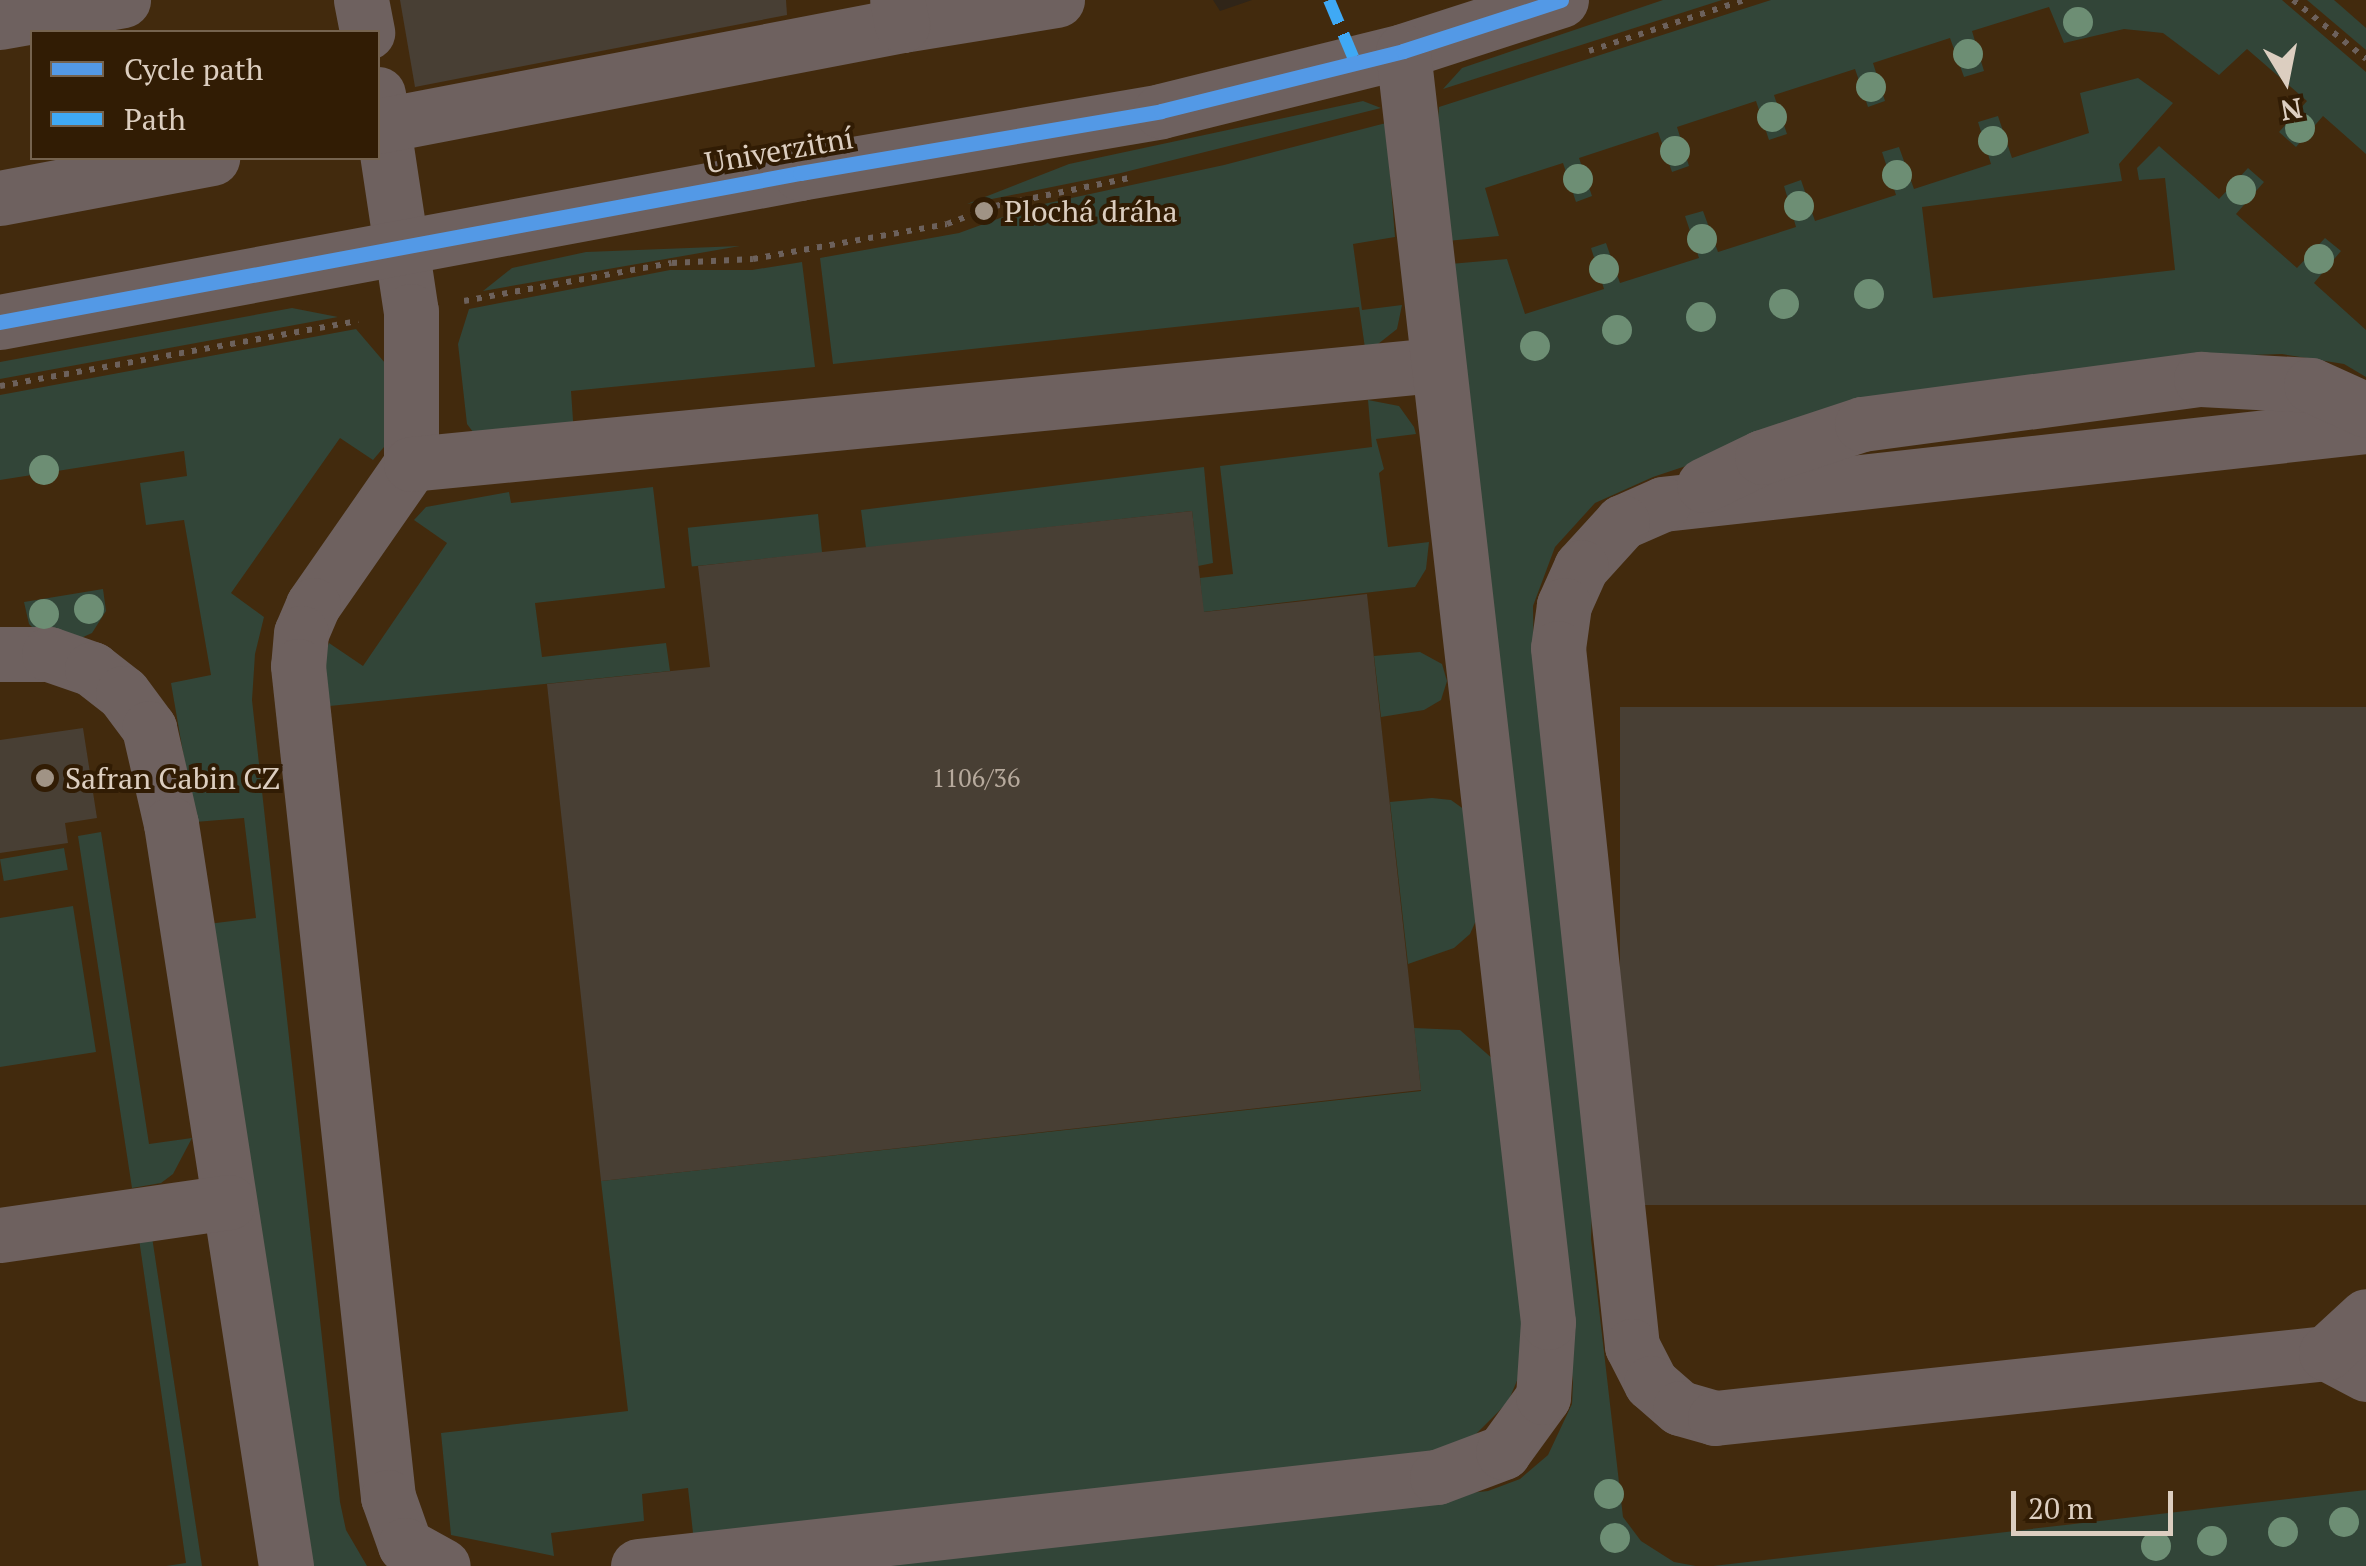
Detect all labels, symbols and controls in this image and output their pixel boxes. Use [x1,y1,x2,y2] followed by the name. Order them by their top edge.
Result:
[30,30,380,160] legend
[2236,30,2336,130] north arrow
[124,49,263,89] text: Cycle path
[2278,90,2305,130] text: N
[124,99,186,139] text: Path
[702,119,856,181] street label: Univerzitní
[1004,193,1178,229] place label: Plochá dráha
[973,200,995,222] marker: Plochá dráha
[65,760,280,796] place label: Safran Cabin CZ
[932,763,1020,793] house number: 1106/36
[34,767,56,789] marker: Safran Cabin CZ
[2016,1471,2178,1533] scale bar
[2028,1488,2093,1528] text: 20 m

